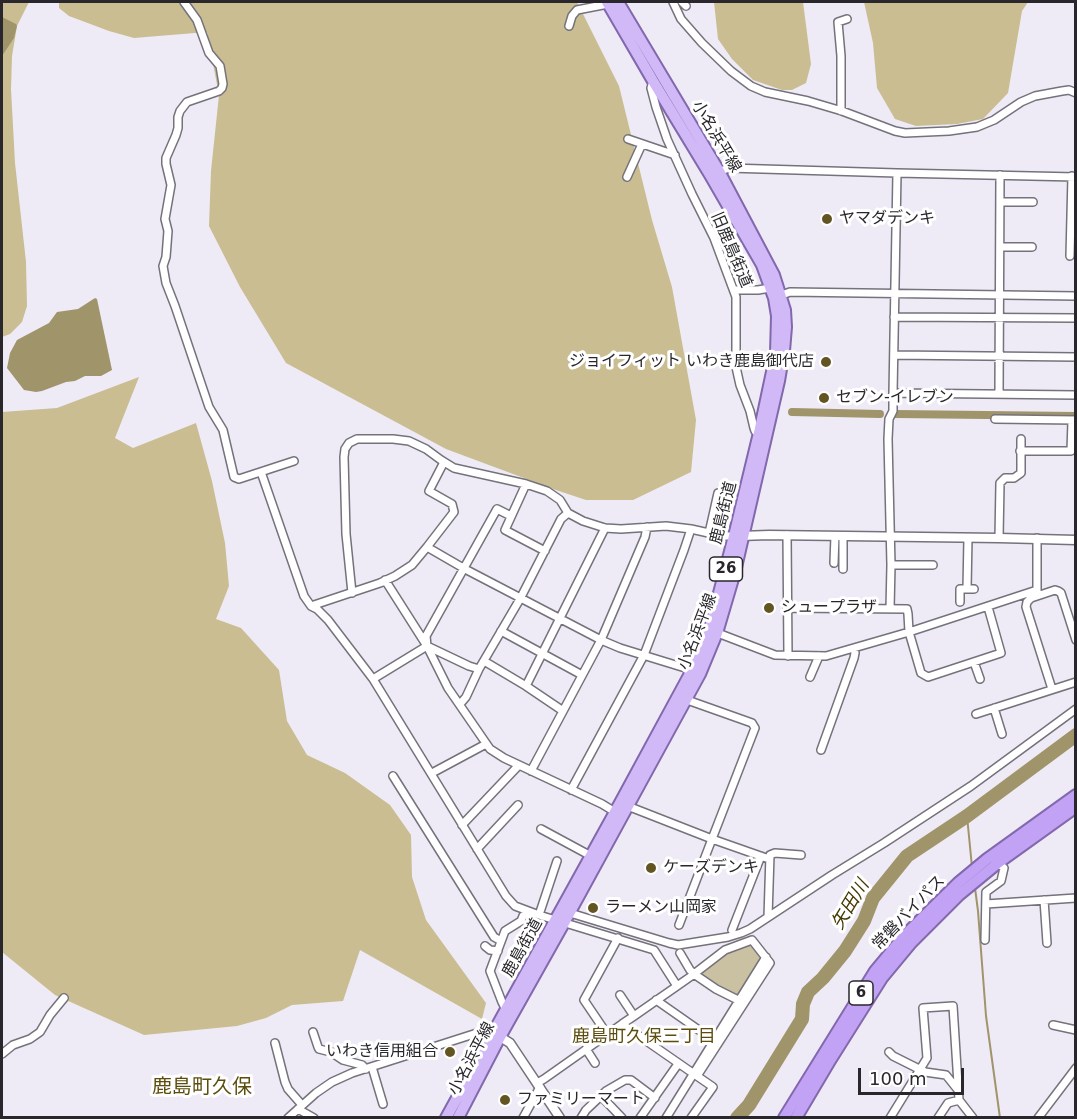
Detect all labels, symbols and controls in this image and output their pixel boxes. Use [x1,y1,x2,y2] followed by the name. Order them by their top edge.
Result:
[687,98,745,176] street label: 小名浜平線
[707,209,755,291] street label: 旧鹿島街道
[839,209,935,229] place label: ヤマダデンキ
[820,212,834,226] marker: ヤマダデンキ
[569,352,814,372] place label: ジョイフィット いわき鹿島御代店
[819,355,833,369] marker: ジョイフィット いわき鹿島御代店
[836,388,954,408] place label: セブン-イレブン
[817,391,831,405] marker: セブン-イレブン
[707,480,741,546] street label: 鹿島街道
[710,557,742,581] road number: 26
[675,591,721,673] street label: 小名浜平線
[781,598,877,618] place label: シュープラザ
[762,601,776,615] marker: シュープラザ
[663,858,759,878] place label: ケーズデンキ
[644,861,658,875] marker: ケーズデンキ
[869,872,949,954] street label: 常磐バイパス
[828,876,874,934] water label: 矢田川
[605,898,717,918] place label: ラーメン山岡家
[586,901,600,915] marker: ラーメン山岡家
[499,915,547,981] street label: 鹿島街道
[849,981,873,1005] road number: 6
[445,1019,499,1099] street label: 小名浜平線
[572,1026,716,1048] district label: 鹿島町久保三丁目
[326,1042,438,1062] place label: いわき信用組合
[443,1045,457,1059] marker: いわき信用組合
[861,1056,968,1094] scale bar
[869,1068,927,1089] text: 100 m
[152,1076,252,1100] district label: 鹿島町久保
[517,1090,645,1110] place label: ファミリーマート
[498,1093,512,1107] marker: ファミリーマート

